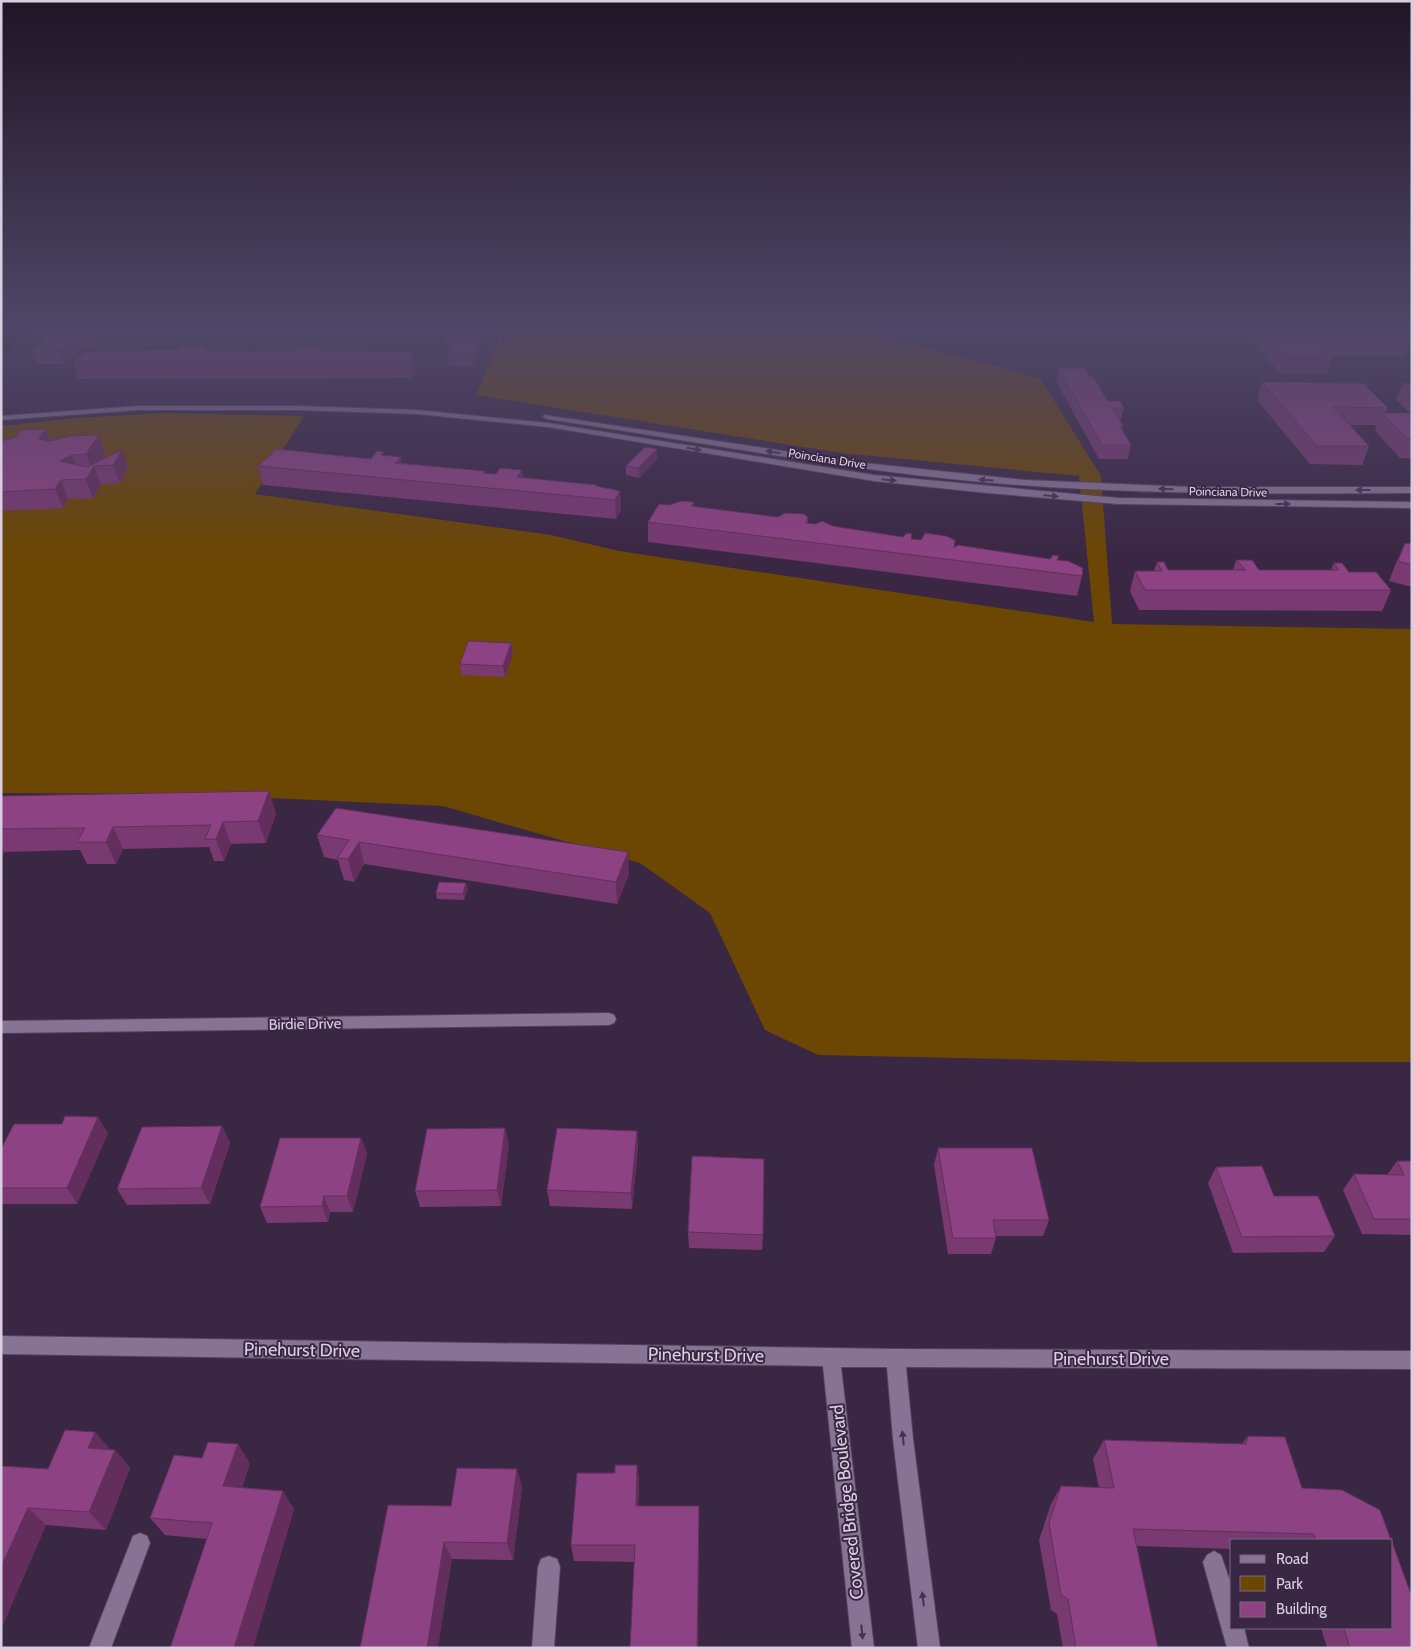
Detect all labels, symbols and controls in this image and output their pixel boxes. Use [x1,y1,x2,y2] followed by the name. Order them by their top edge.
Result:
[687,445,703,453] one-way arrow
[787,445,867,472] street label: Poinciana Drive
[764,447,780,455] one-way arrow
[978,475,994,483] one-way arrow
[882,476,898,484] one-way arrow
[1189,483,1267,500] street label: Poinciana Drive
[1157,485,1173,493] one-way arrow
[1355,486,1371,494] one-way arrow
[1043,492,1059,500] one-way arrow
[1276,500,1292,508] one-way arrow
[268,1014,342,1034] street label: Birdie Drive
[244,1338,360,1362] street label: Pinehurst Drive
[648,1343,764,1367] street label: Pinehurst Drive
[1053,1348,1169,1370] street label: Pinehurst Drive
[826,1403,868,1601] street label: Covered Bridge Boulevard
[899,1430,907,1446] one-way arrow
[1230,1539,1393,1629] legend
[1276,1550,1309,1568] text: Road
[1276,1575,1303,1593] text: Park
[919,1591,927,1607] one-way arrow
[1276,1600,1327,1618] text: Building
[858,1624,866,1640] one-way arrow

